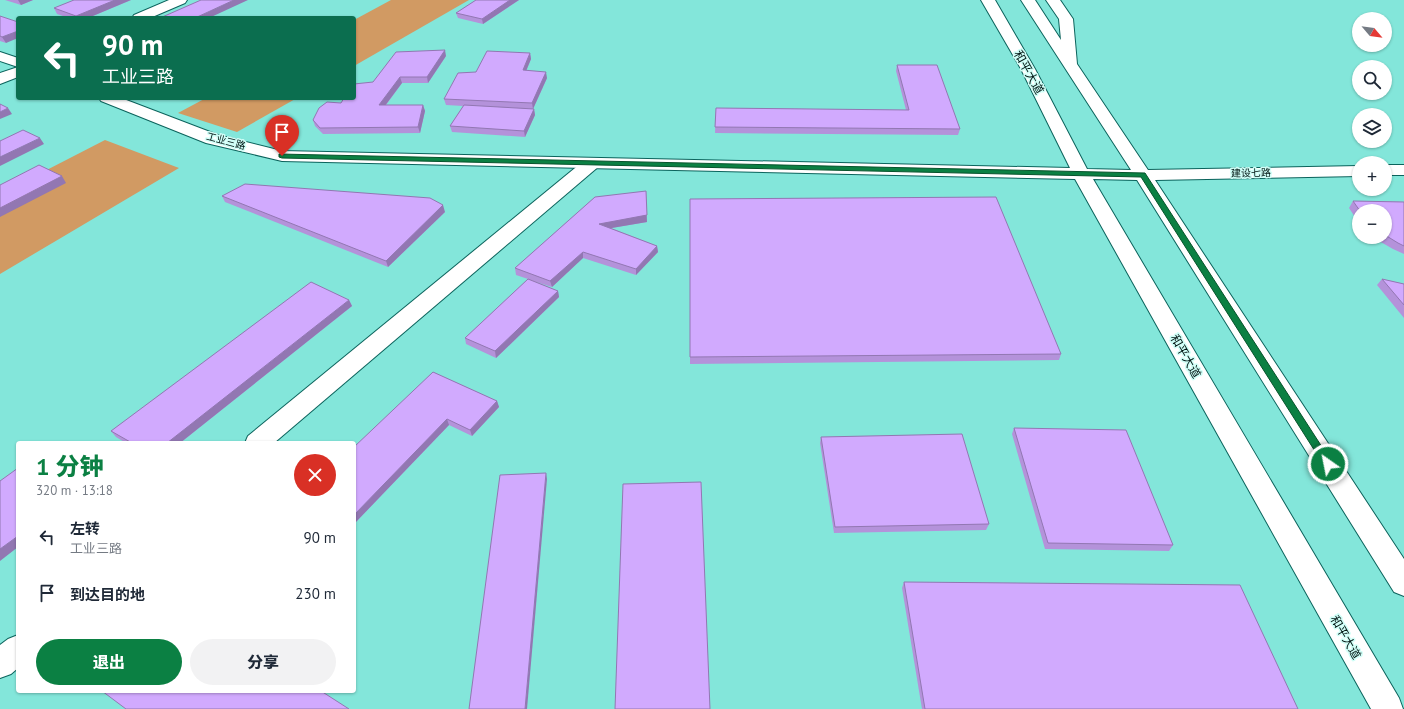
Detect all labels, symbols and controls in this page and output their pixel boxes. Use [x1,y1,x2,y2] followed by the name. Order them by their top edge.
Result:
[1352,12,1392,52] north arrow
[1352,12,1392,244] map controls
[102,26,163,63] text: 90 m
[36,32,88,84] icon: left
[1011,47,1047,97] street label: 和平大道
[1352,60,1392,100] button: search
[102,65,174,88] text: 工业三路
[1352,108,1392,148] button: layers
[265,115,299,156] pin
[271,121,293,143] icon: arrive
[205,130,247,152] street label: 工业三路
[1352,156,1392,196] button: +
[1231,166,1271,180] street label: 建设七路
[1352,204,1392,244] button: −
[1168,331,1204,381] street label: 和平大道
[1307,443,1349,485] position arrow
[36,451,104,482] text: 1 分钟
[294,454,336,496] button: close
[36,482,113,499] text: 320 m · 13:18
[70,519,100,538] text: 左转
[36,526,58,548] icon: left
[303,528,336,547] text: 90 m
[70,540,122,557] text: 工业三路
[36,582,58,604] icon: arrive
[295,584,336,603] text: 230 m
[70,585,145,604] text: 到达目的地
[1328,612,1364,662] street label: 和平大道
[36,639,182,685] button: 退出
[190,639,336,685] button: 分享

